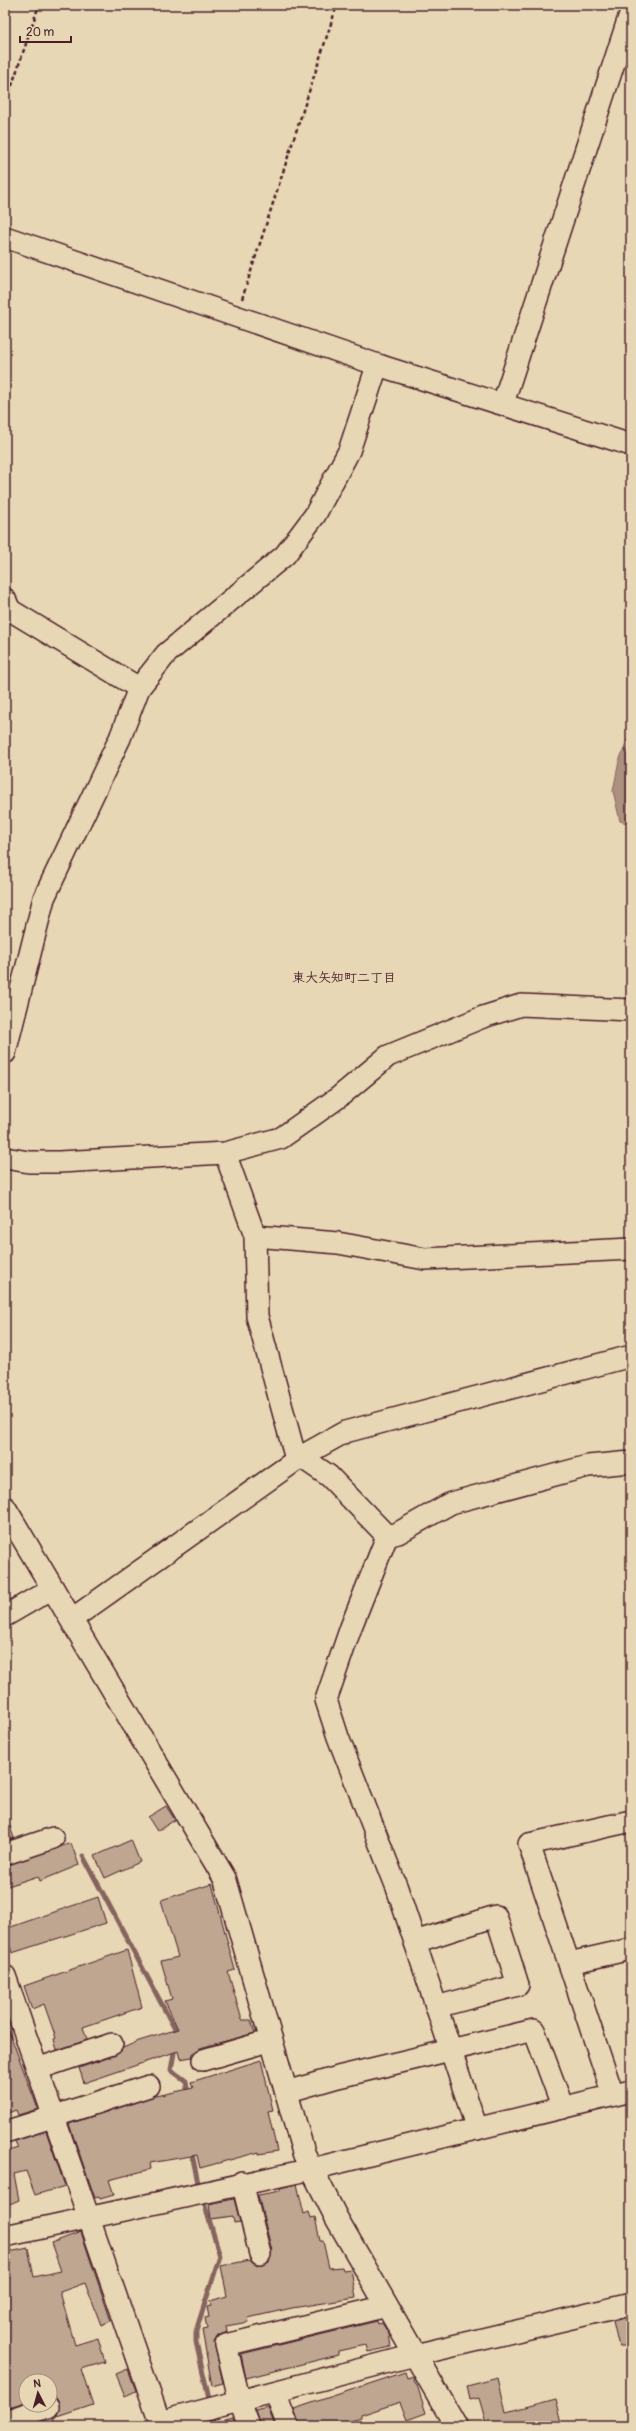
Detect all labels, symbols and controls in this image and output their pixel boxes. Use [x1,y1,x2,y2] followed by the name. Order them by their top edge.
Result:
[20,18,71,44] scale bar
[26,25,55,40] text: 20 m
[292,970,396,986] district label: 東大矢知町二丁目
[18,2373,58,2413] north arrow
[33,2377,42,2390] text: N

